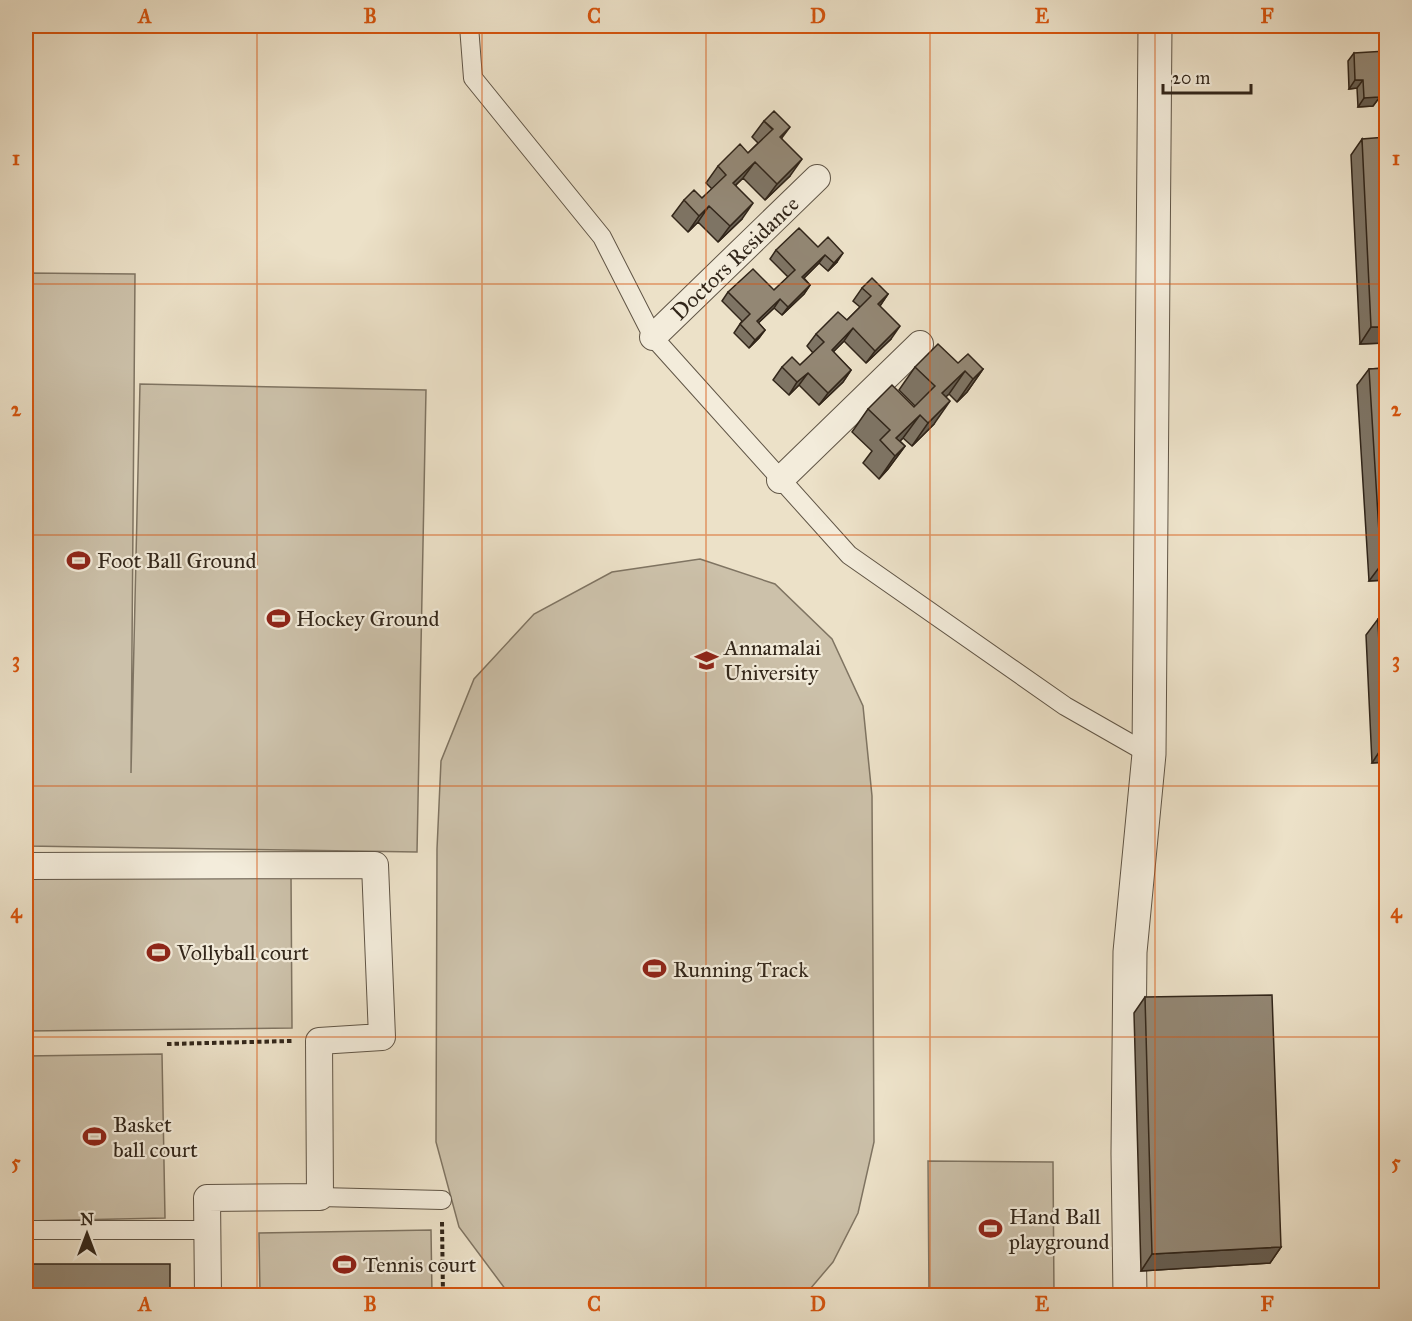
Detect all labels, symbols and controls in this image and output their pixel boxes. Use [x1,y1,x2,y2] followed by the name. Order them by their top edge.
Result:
[136,4,152,28] text: A
[363,4,377,28] text: B
[587,4,601,28] text: C
[810,4,826,28] text: D
[1035,4,1050,28] text: E
[1260,4,1274,28] text: F
[1163,57,1252,95] scale bar
[1172,67,1210,89] text: 20 m
[12,146,20,170] text: 1
[1392,146,1400,170] text: 1
[666,190,804,326] street label: Doctors Residance
[11,397,22,421] text: 2
[1391,397,1402,421] text: 2
[66,547,92,573] sports icon: Foot Ball Ground
[97,547,257,574] place label: Foot Ball Ground
[265,605,291,631] sports icon: Hockey Ground
[296,605,440,632] place label: Hockey Ground
[723,634,821,686] place label: Annamalai University
[693,647,719,673] school or university icon: Annamalai University
[12,648,20,673] text: 3
[1392,648,1400,673] text: 3
[10,899,22,924] text: 4
[1390,899,1402,924] text: 4
[146,939,172,965] sports icon: Vollyball court
[176,939,309,966] place label: Vollyball court
[642,956,668,982] sports icon: Running Track
[673,956,809,983] place label: Running Track
[113,1111,198,1163] place label: Basket ball court
[82,1124,108,1150] sports icon: Basket ball court
[11,1150,21,1174] text: 5
[1391,1150,1401,1174] text: 5
[1008,1203,1109,1255] place label: Hand Ball playground
[57,1204,117,1264] north arrow
[80,1210,94,1229] text: N
[978,1216,1004,1242] sports icon: Hand Ball playground
[332,1251,358,1277] sports icon: Tennis court
[363,1251,477,1278] place label: Tennis court
[136,1292,152,1316] text: A
[363,1292,377,1316] text: B
[587,1292,601,1316] text: C
[810,1292,826,1316] text: D
[1035,1292,1050,1316] text: E
[1260,1292,1274,1316] text: F

